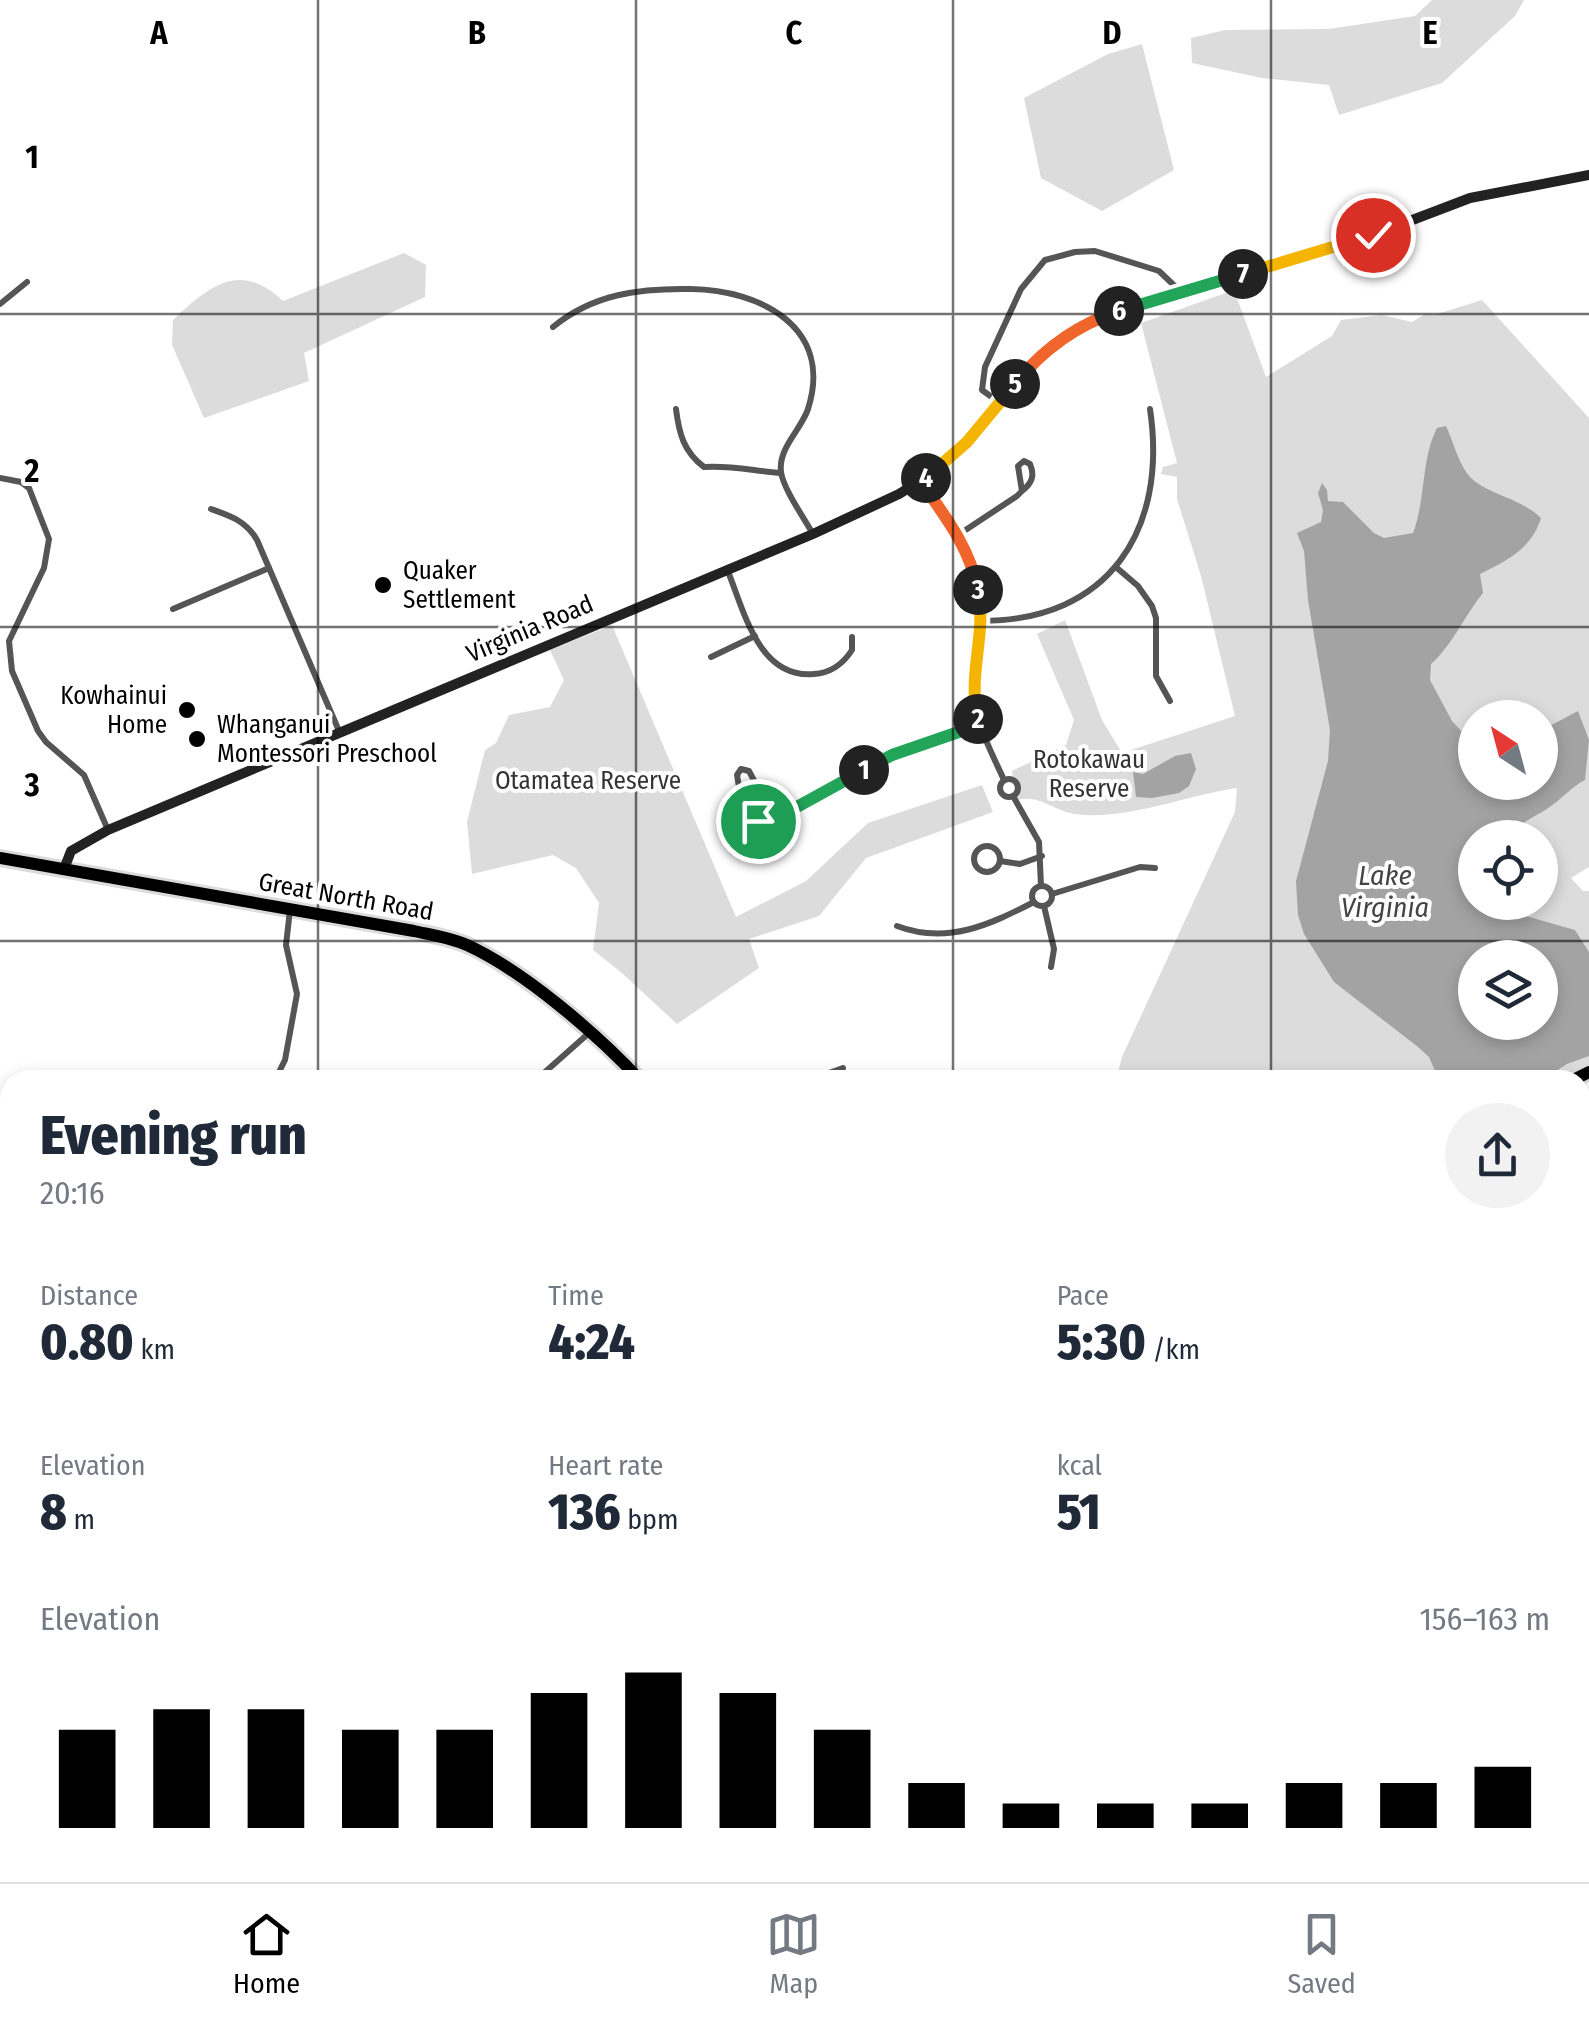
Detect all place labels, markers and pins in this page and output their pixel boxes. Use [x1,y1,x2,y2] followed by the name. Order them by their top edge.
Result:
[1331,193,1416,278] pin
[1218,249,1268,299] pin: 7
[1094,286,1144,336] pin: 6
[990,359,1040,409] pin: 5
[901,453,951,503] pin: 4
[403,556,516,615] place label: Quaker Settlement
[953,565,1003,615] pin: 3
[372,574,394,596] marker: Quaker Settlement
[60,681,167,740] place label: Kowhainui Home
[953,694,1003,744] pin: 2
[176,699,198,721] marker: Kowhainui Home
[217,710,437,769] place label: Whanganui Montessori Preschool
[186,728,208,750] marker: Whanganui Montessori Preschool
[839,745,889,795] pin: 1
[716,779,801,864] pin

